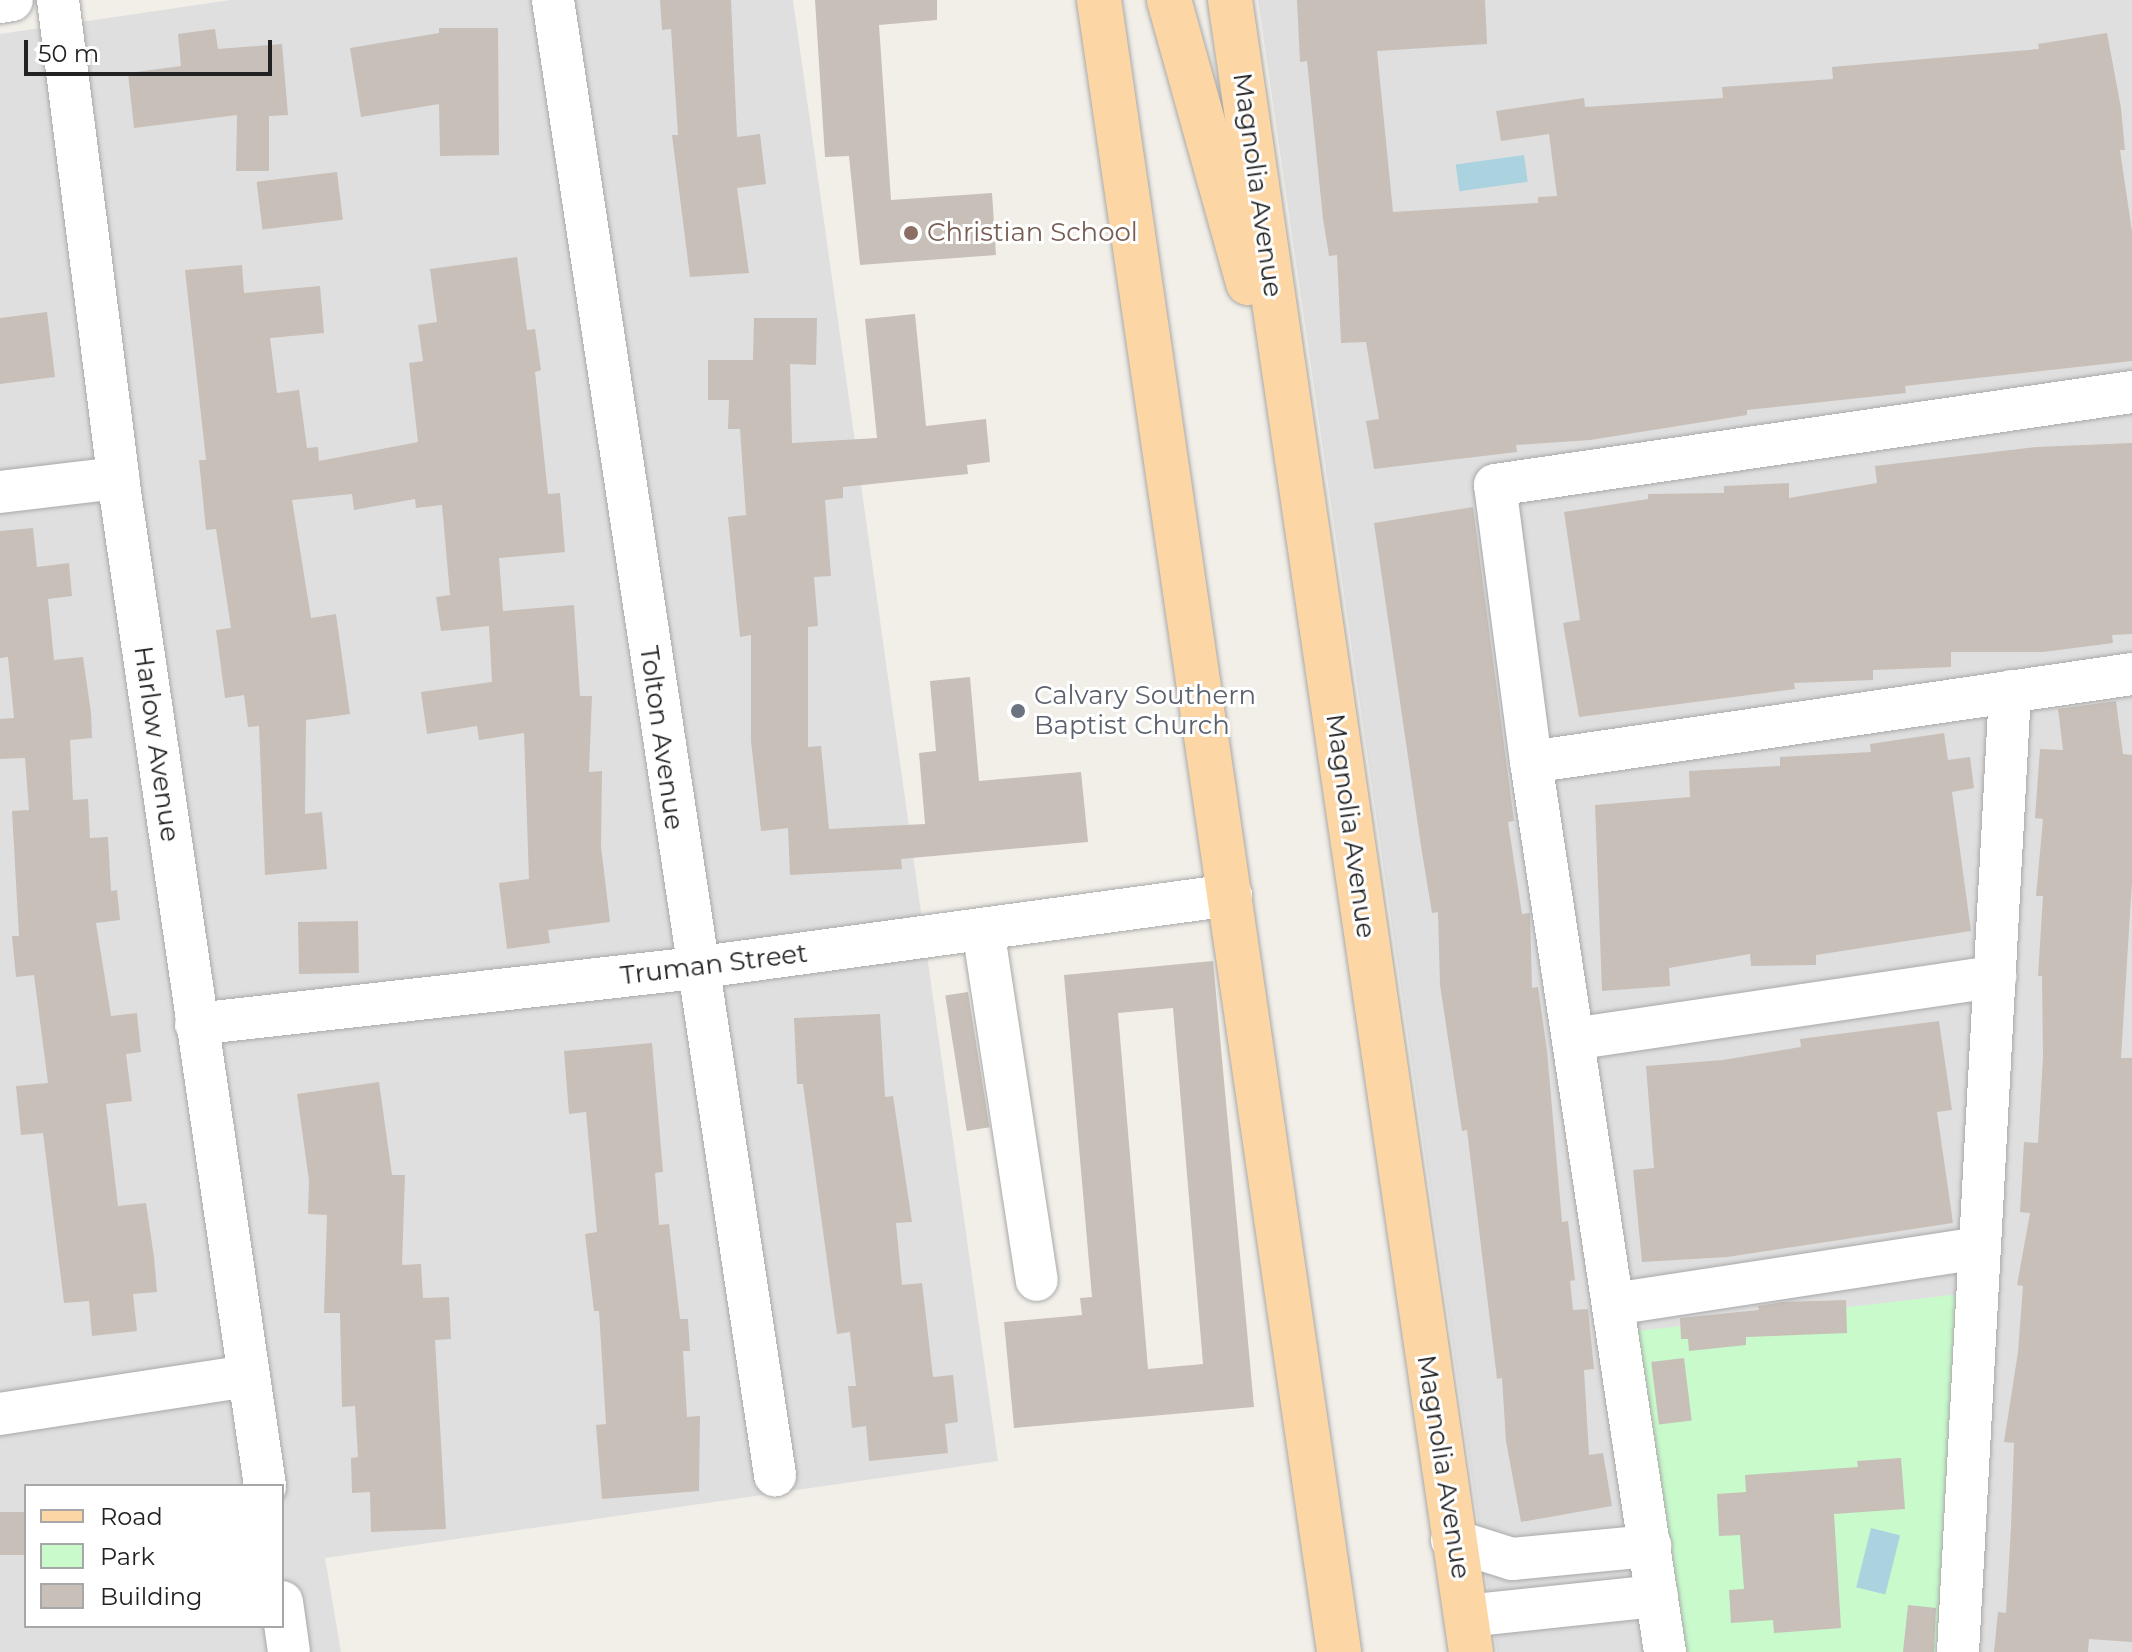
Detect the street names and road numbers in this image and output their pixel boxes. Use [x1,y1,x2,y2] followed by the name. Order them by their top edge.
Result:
[1226,71,1288,299] street label: Magnolia Avenue
[127,644,185,844] street label: Harlow Avenue
[633,644,689,832] street label: Tolton Avenue
[1319,712,1381,940] street label: Magnolia Avenue
[619,938,809,992] street label: Truman Street
[1410,1353,1476,1581] street label: Magnolia Avenue

